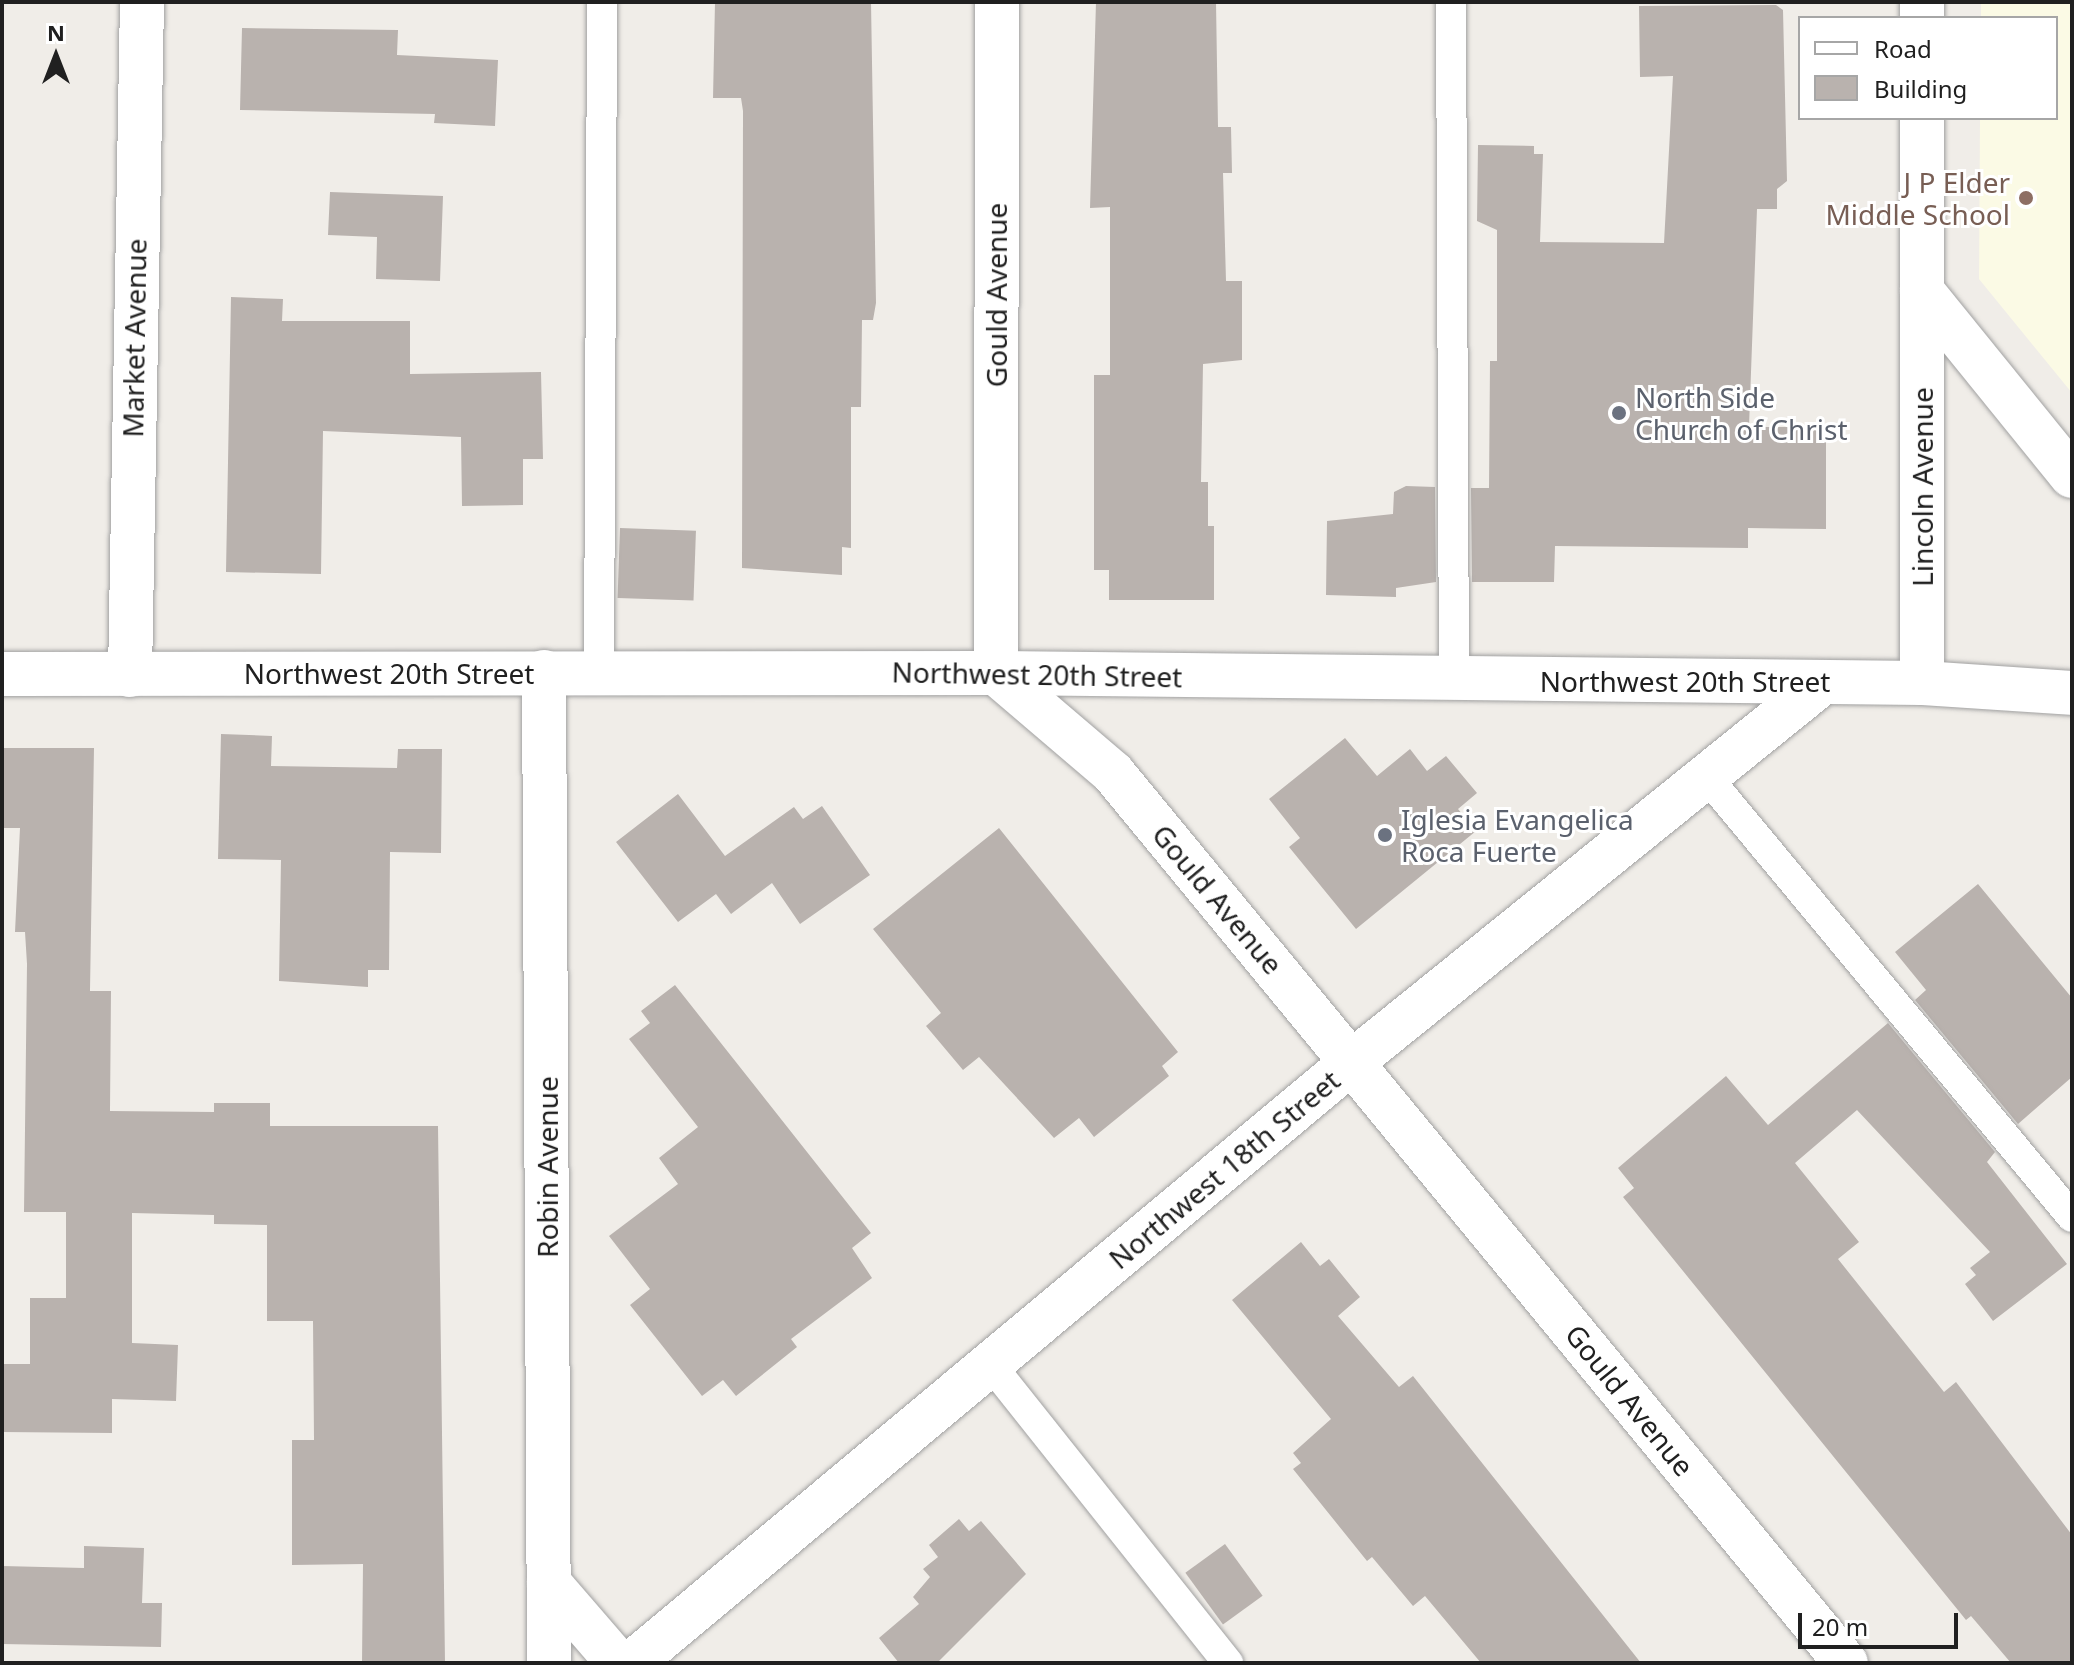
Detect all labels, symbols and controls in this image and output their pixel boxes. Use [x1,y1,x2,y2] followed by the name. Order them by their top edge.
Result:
[16,16,96,96] north arrow
[1798,16,2058,120] legend
[47,17,65,47] text: N
[1874,32,1932,65] text: Road
[1874,72,1967,105] text: Building
[1825,165,2010,231] place label: J P Elder Middle School
[2017,189,2035,207] marker: J P Elder Middle School
[979,203,1013,387] street label: Gould Avenue
[115,238,153,438] street label: Market Avenue
[1635,380,1847,446] place label: North Side Church of Christ
[1905,387,1939,587] street label: Lincoln Avenue
[1610,404,1628,422] marker: North Side Church of Christ
[891,655,1183,693] street label: Northwest 20th Street
[244,656,534,690] street label: Northwest 20th Street
[1540,664,1830,698] street label: Northwest 20th Street
[1401,802,1634,868] place label: Iglesia Evangelica Roca Fuerte
[1146,817,1290,981] street label: Gould Avenue
[1376,826,1394,844] marker: Iglesia Evangelica Roca Fuerte
[1102,1063,1346,1275] street label: Northwest 18th Street
[530,1076,564,1258] street label: Robin Avenue
[1559,1318,1701,1482] street label: Gould Avenue
[1802,1597,1962,1647] scale bar
[1812,1610,1868,1643] text: 20 m

